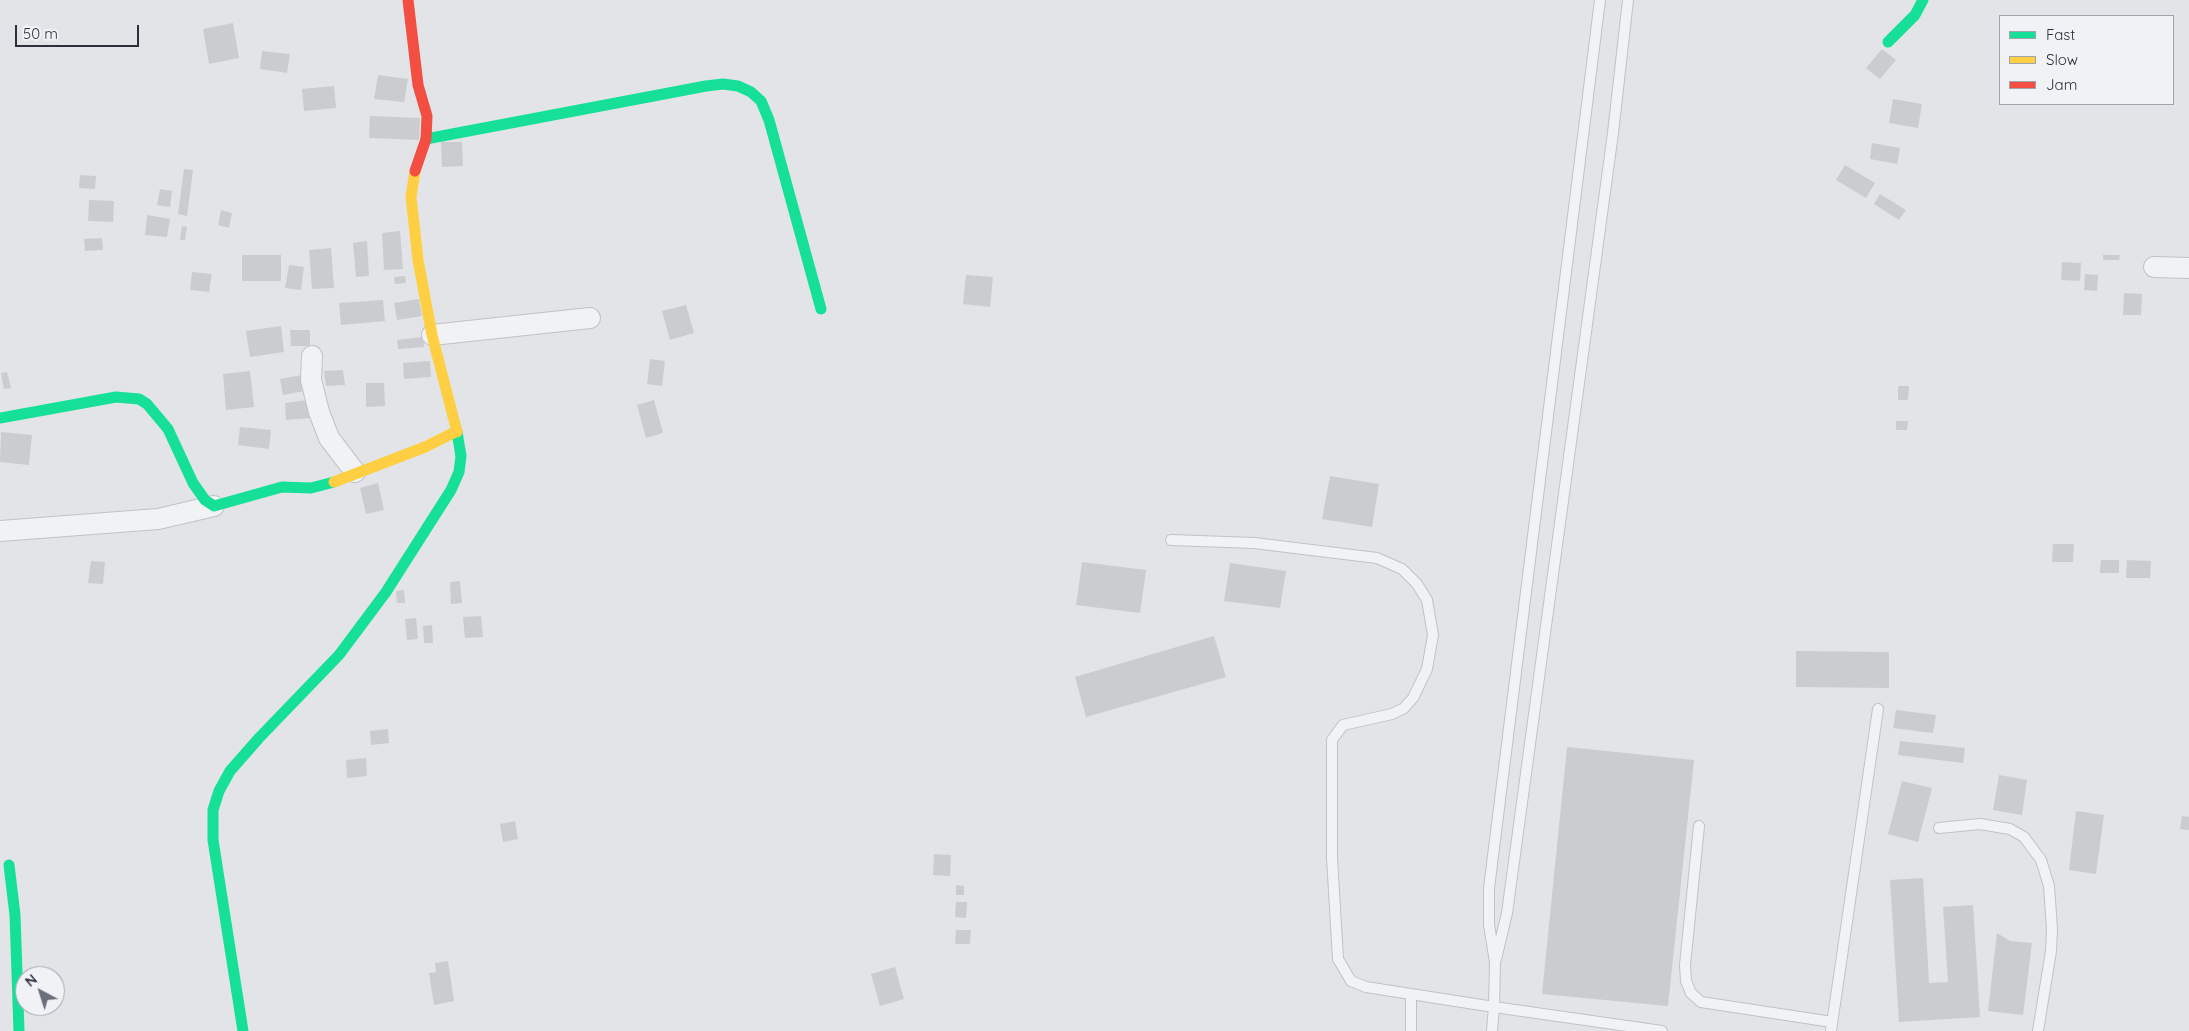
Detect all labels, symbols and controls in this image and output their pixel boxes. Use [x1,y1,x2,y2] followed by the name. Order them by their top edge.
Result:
[18,15,141,47] scale bar
[1999,15,2174,105] legend
[23,24,58,43] text: 50 m
[2046,25,2075,44] text: Fast
[2046,50,2078,69] text: Slow
[2046,75,2077,94] text: Jam
[15,966,65,1016] north arrow
[21,970,41,990] text: N

